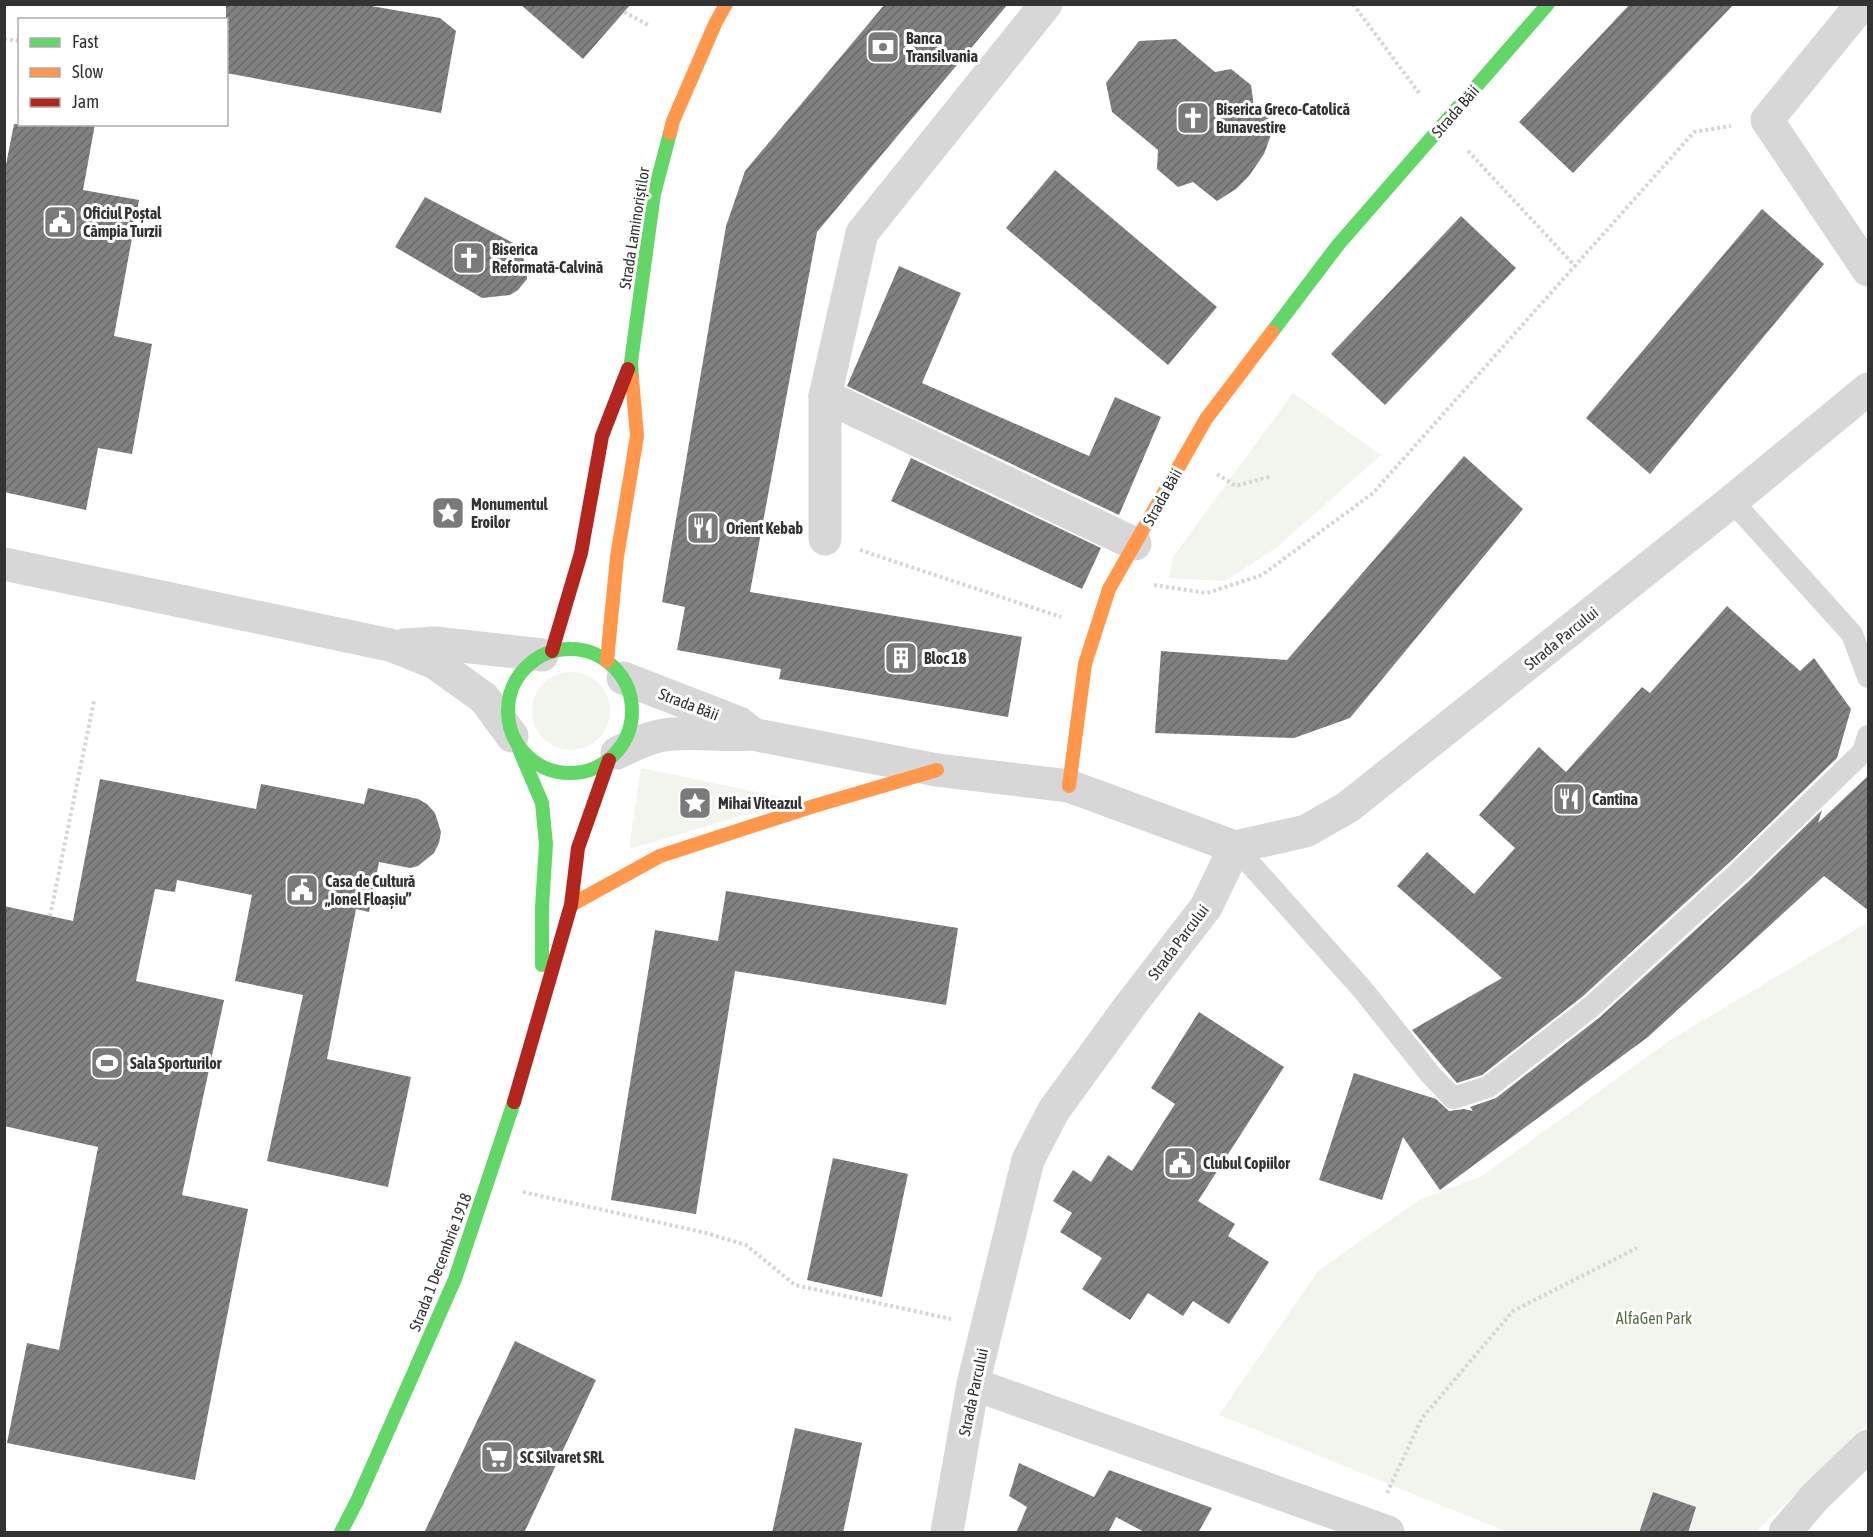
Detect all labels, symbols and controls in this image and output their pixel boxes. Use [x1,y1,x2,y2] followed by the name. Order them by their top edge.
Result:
[18,18,228,126] legend
[865,29,901,65] bank icon: Banca Transilvania
[906,29,978,65] place label: Banca Transilvania
[72,31,99,52] text: Fast
[72,61,103,82] text: Slow
[1428,81,1482,141] street label: Strada Băii
[72,91,99,112] text: Jam
[1175,100,1211,136] church icon: Biserica Greco-Catolică Bunavestire
[1216,100,1350,136] place label: Biserica Greco-Catolică Bunavestire
[615,165,654,290] street label: Strada Laminoriștilor
[42,204,78,240] public building icon: Oficiul Poștal Câmpia Turzii
[83,204,162,240] place label: Oficiul Poștal Câmpia Turzii
[451,240,487,276] church icon: Biserica Reformată-Calvină
[492,240,603,276] place label: Biserica Reformată-Calvină
[1139,465,1185,529] street label: Strada Băii
[430,495,466,531] place icon: Monumentul Eroilor
[471,495,549,531] place label: Monumentul Eroilor
[685,510,721,546] restaurant icon: Orient Kebab
[726,519,803,537] place label: Orient Kebab
[1521,603,1601,673] street label: Strada Parcului
[883,640,919,676] building icon: Bloc 18
[924,649,967,667] place label: Bloc 18
[656,684,722,724] street label: Strada Băii
[1551,781,1587,817] restaurant icon: Cantina
[677,785,713,821] place icon: Mihai Viteazul
[1592,790,1638,808] place label: Cantina
[718,794,803,812] place label: Mihai Viteazul
[284,872,320,908] public building icon: Casa de Cultură „Ionel Floașiu”
[324,872,415,909] place label: Casa de Cultură „Ionel Floașiu”
[1144,901,1212,983] street label: Strada Parcului
[89,1045,125,1081] sports icon: Sala Sporturilor
[130,1054,222,1072] place label: Sala Sporturilor
[1162,1145,1198,1181] public building icon: Clubul Copiilor
[1203,1154,1290,1172] place label: Clubul Copiilor
[405,1190,475,1334] street label: Strada 1 Decembrie 1918
[1616,1309,1692,1327] park label: AlfaGen Park
[955,1346,991,1438] street label: Strada Parcului
[479,1439,515,1475] supermarket icon: SC Silvaret SRL
[520,1448,605,1466] place label: SC Silvaret SRL

